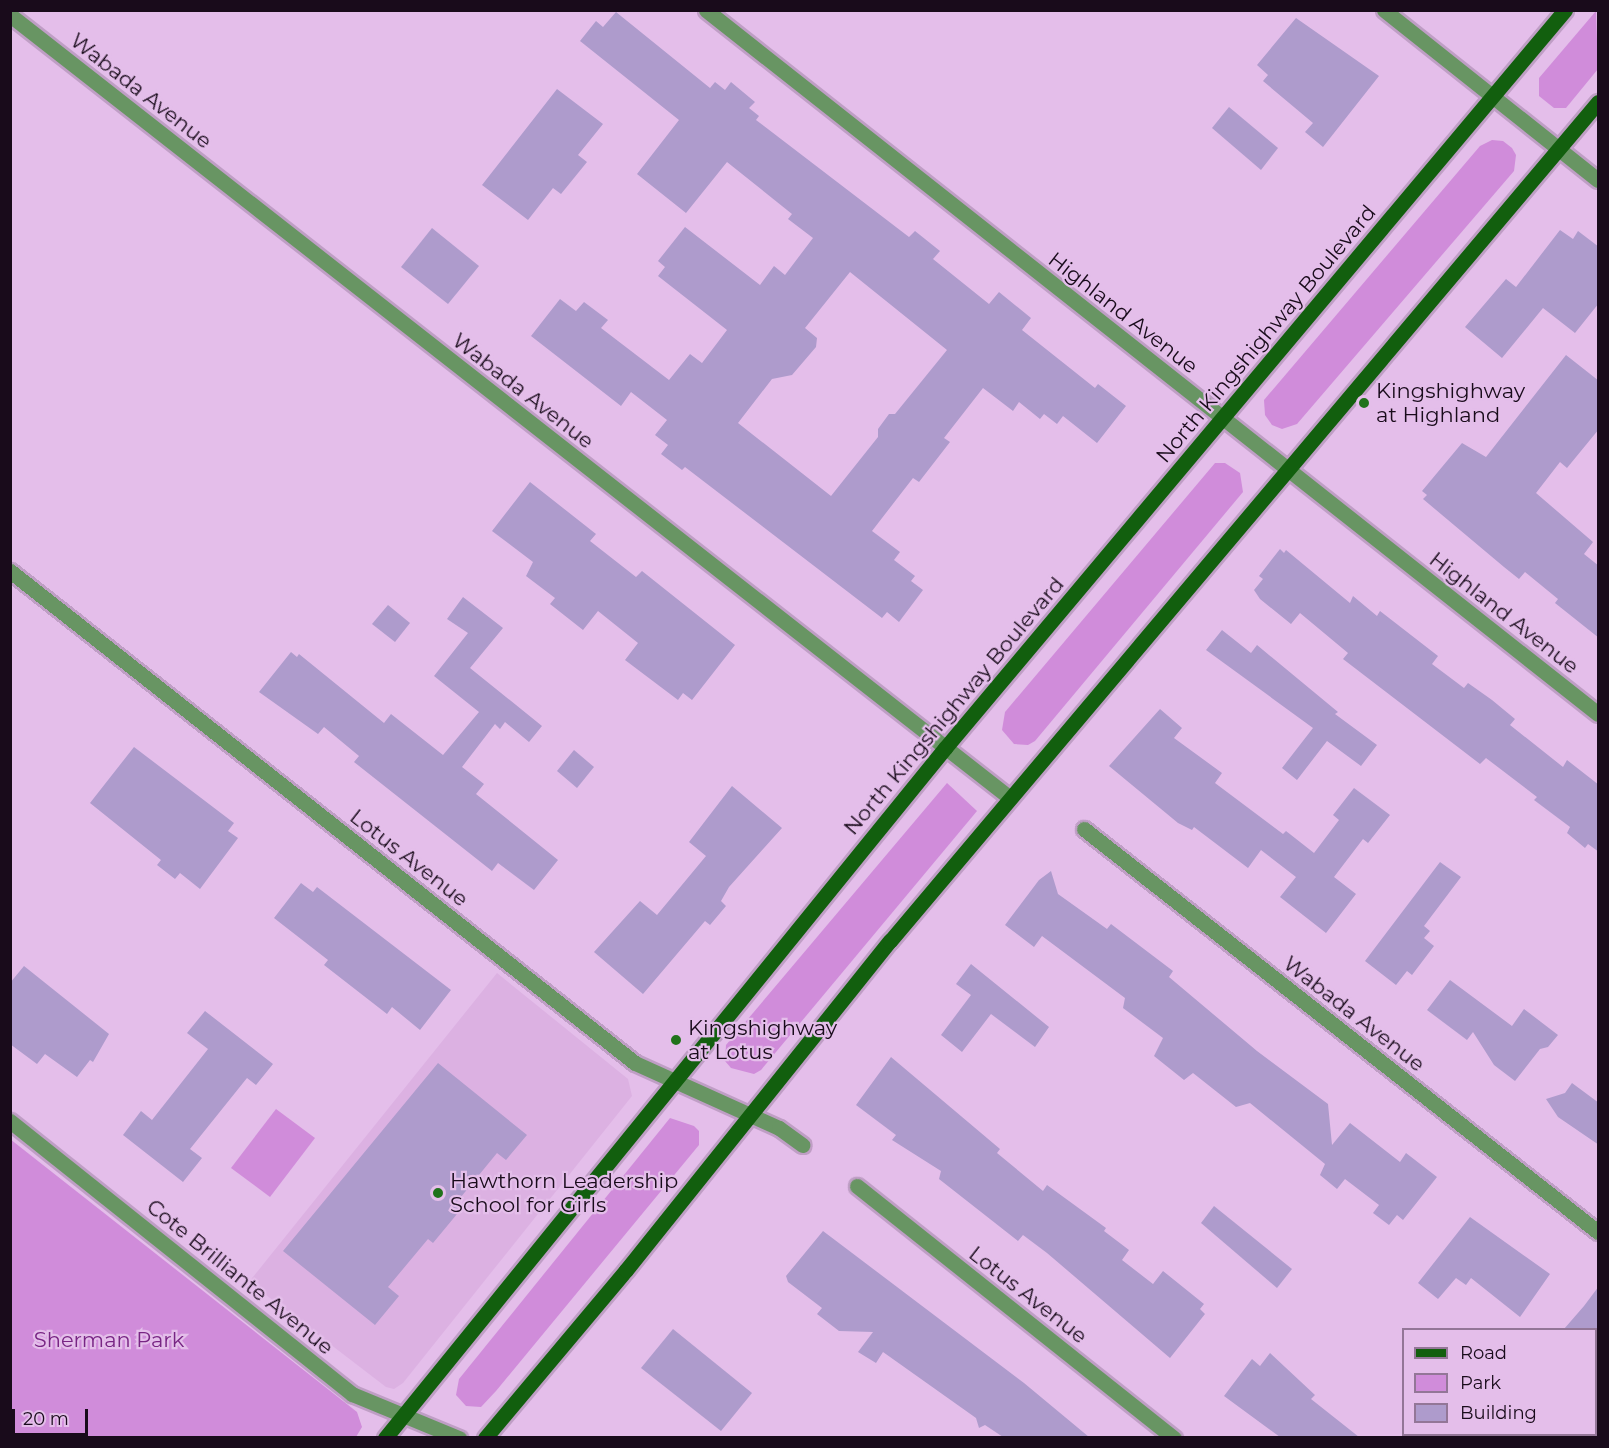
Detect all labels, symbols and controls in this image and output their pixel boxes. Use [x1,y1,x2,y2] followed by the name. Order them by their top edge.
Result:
[65,28,217,154] street label: Wabada Avenue
[1151,200,1381,468] street label: North Kingshighway Boulevard
[1043,247,1203,379] street label: Highland Avenue
[447,328,599,454] street label: Wabada Avenue
[1376,378,1525,428] place label: Kingshighway at Highland
[1357,396,1371,410] marker: Kingshighway at Highland
[1424,547,1584,679] street label: Highland Avenue
[839,572,1069,840] street label: North Kingshighway Boulevard
[345,804,473,912] street label: Lotus Avenue
[1278,951,1430,1077] street label: Wabada Avenue
[688,1015,837,1065] place label: Kingshighway at Lotus
[669,1033,683,1047] marker: Kingshighway at Lotus
[450,1168,678,1218] place label: Hawthorn Leadership School for Girls
[431,1186,445,1200] marker: Hawthorn Leadership School for Girls
[142,1194,338,1360] street label: Cote Brilliante Avenue
[964,1241,1092,1349] street label: Lotus Avenue
[34,1327,184,1353] park label: Sherman Park
[1402,1328,1597,1436] legend
[1460,1342,1507,1364] text: Road
[1460,1372,1501,1394] text: Park
[15,1397,92,1435] scale bar
[1460,1402,1537,1424] text: Building
[23,1408,69,1430] text: 20 m

